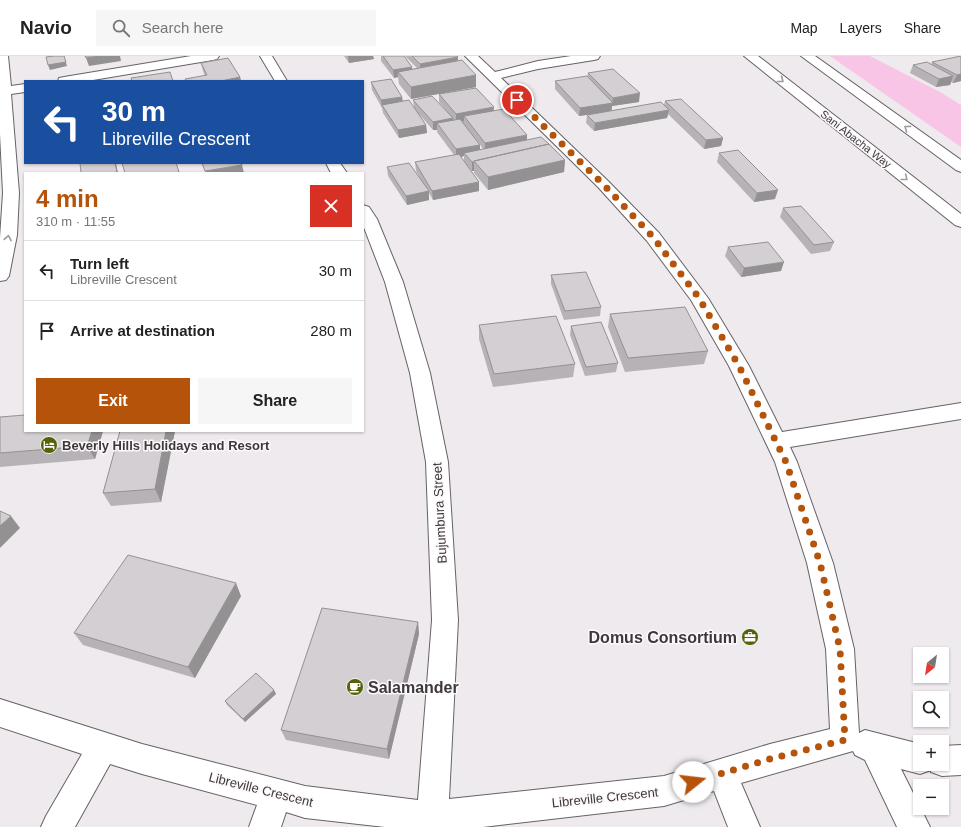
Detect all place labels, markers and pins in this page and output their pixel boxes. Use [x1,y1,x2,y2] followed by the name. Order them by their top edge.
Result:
[500,83,534,117] pin
[39,435,59,455] hotel icon: Beverly Hills Holidays and Resort
[62,438,270,453] place label: Beverly Hills Holidays and Resort
[740,627,760,647] office icon: Domus Consortium
[589,629,737,646] place label: Domus Consortium
[345,677,365,697] cafe icon: Salamander
[368,679,459,696] place label: Salamander

